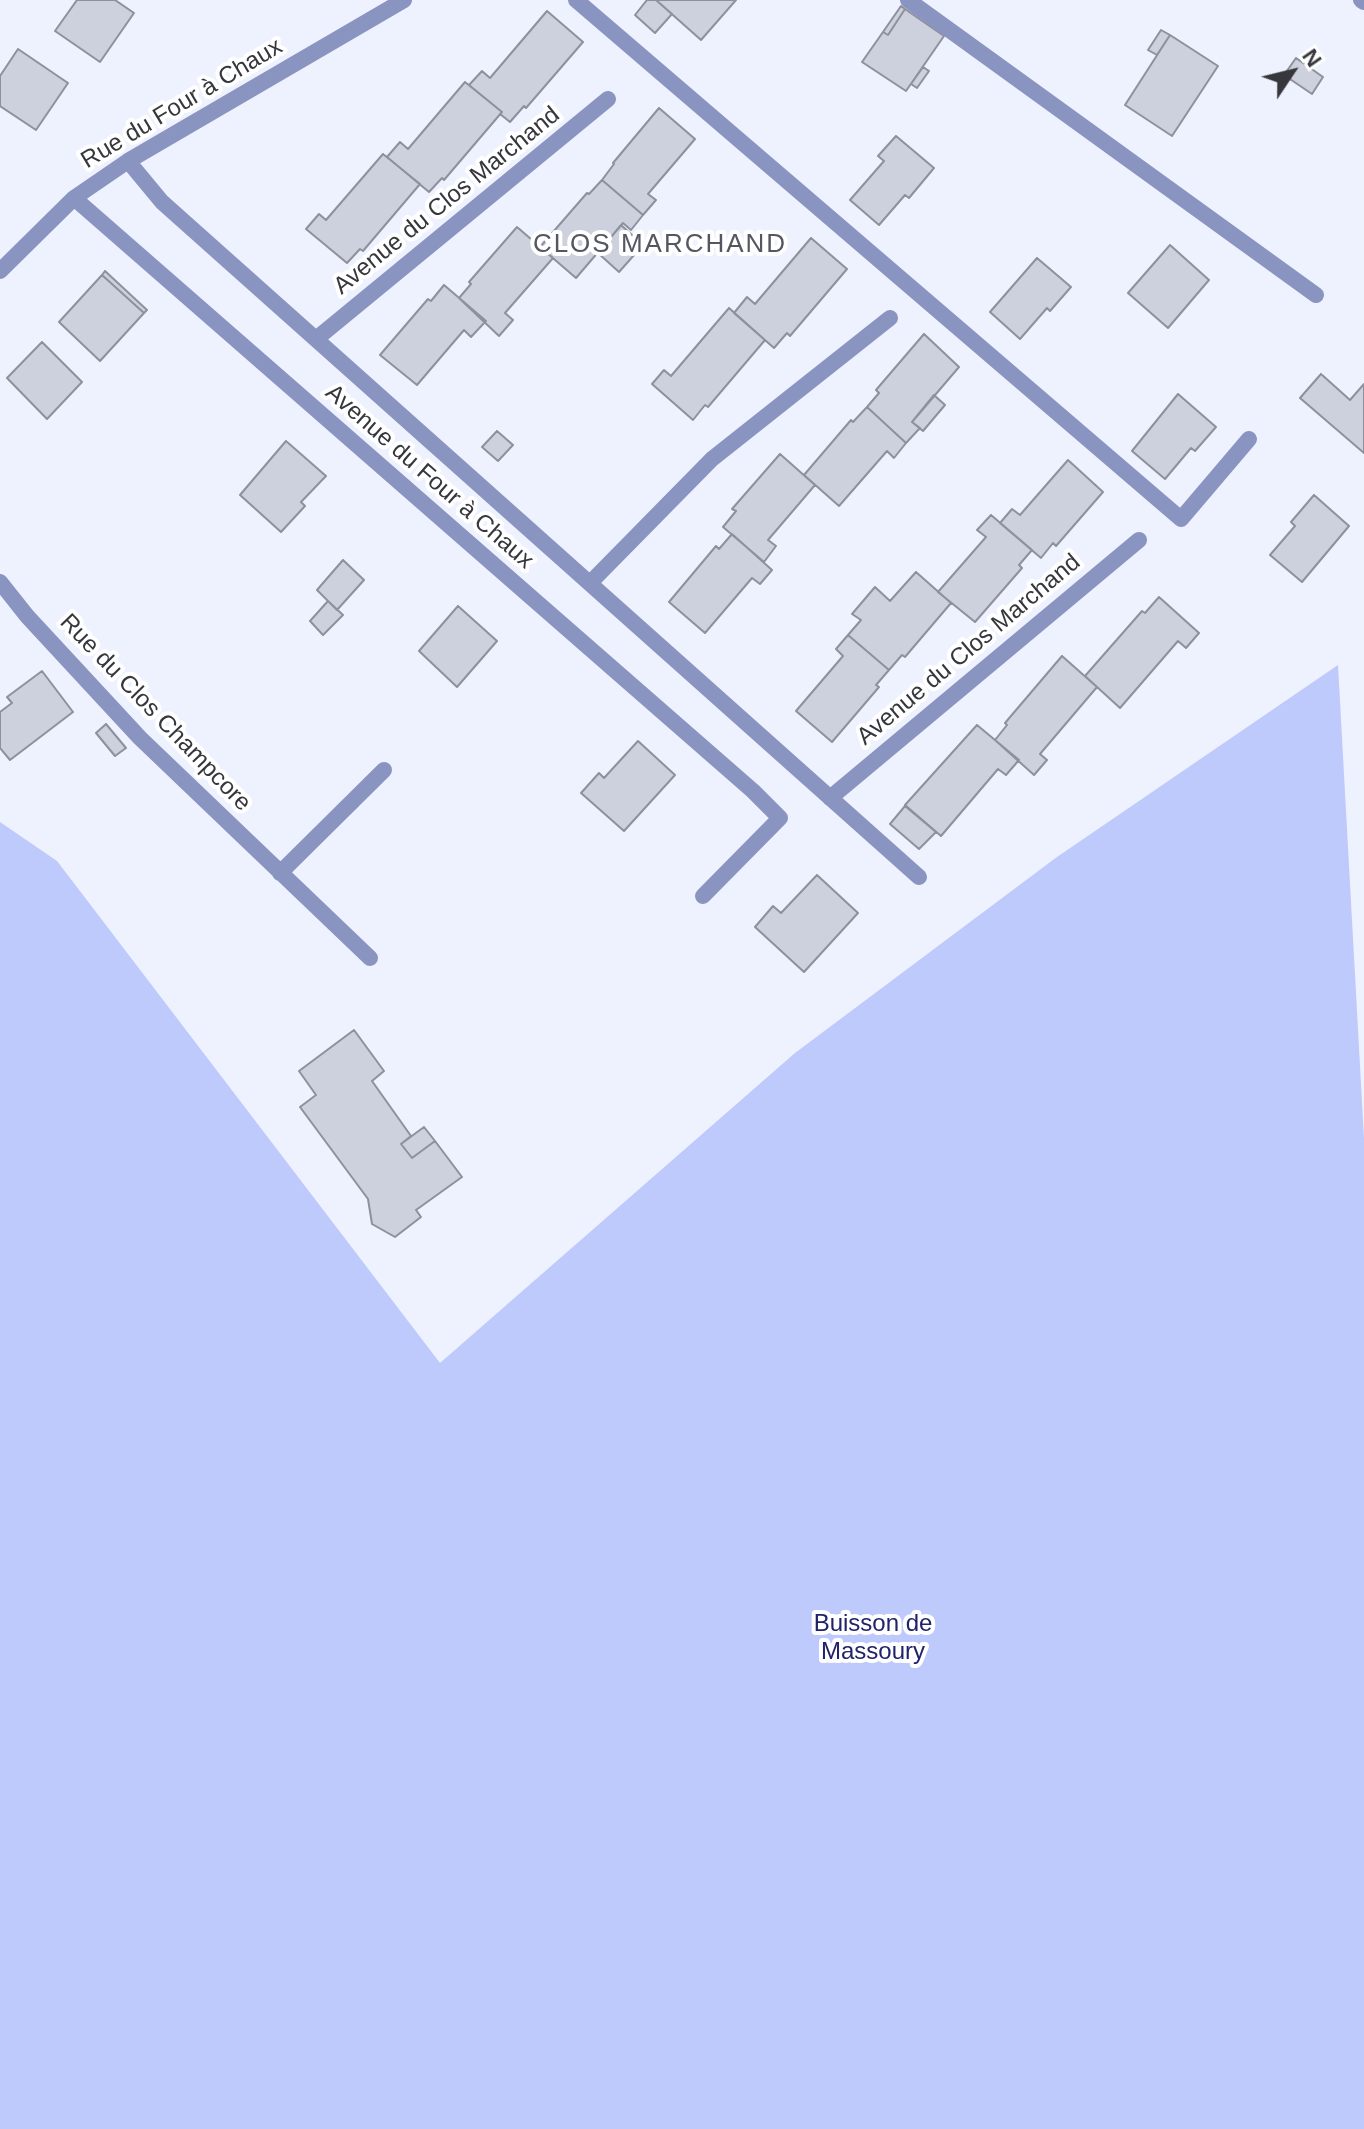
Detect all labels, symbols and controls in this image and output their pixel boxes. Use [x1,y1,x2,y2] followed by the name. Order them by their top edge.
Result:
[1252,32,1332,112] north arrow
[76,33,288,175] street label: Rue du Four à Chaux
[1297,44,1327,72] text: N
[328,101,566,301] street label: Avenue du Clos Marchand
[533,229,787,261] district label: CLOS MARCHAND
[319,379,539,575] street label: Avenue du Four à Chaux
[852,548,1086,752] street label: Avenue du Clos Marchand
[53,608,257,818] street label: Rue du Clos Champcore
[814,1610,932,1666] park label: Buisson de Massoury

